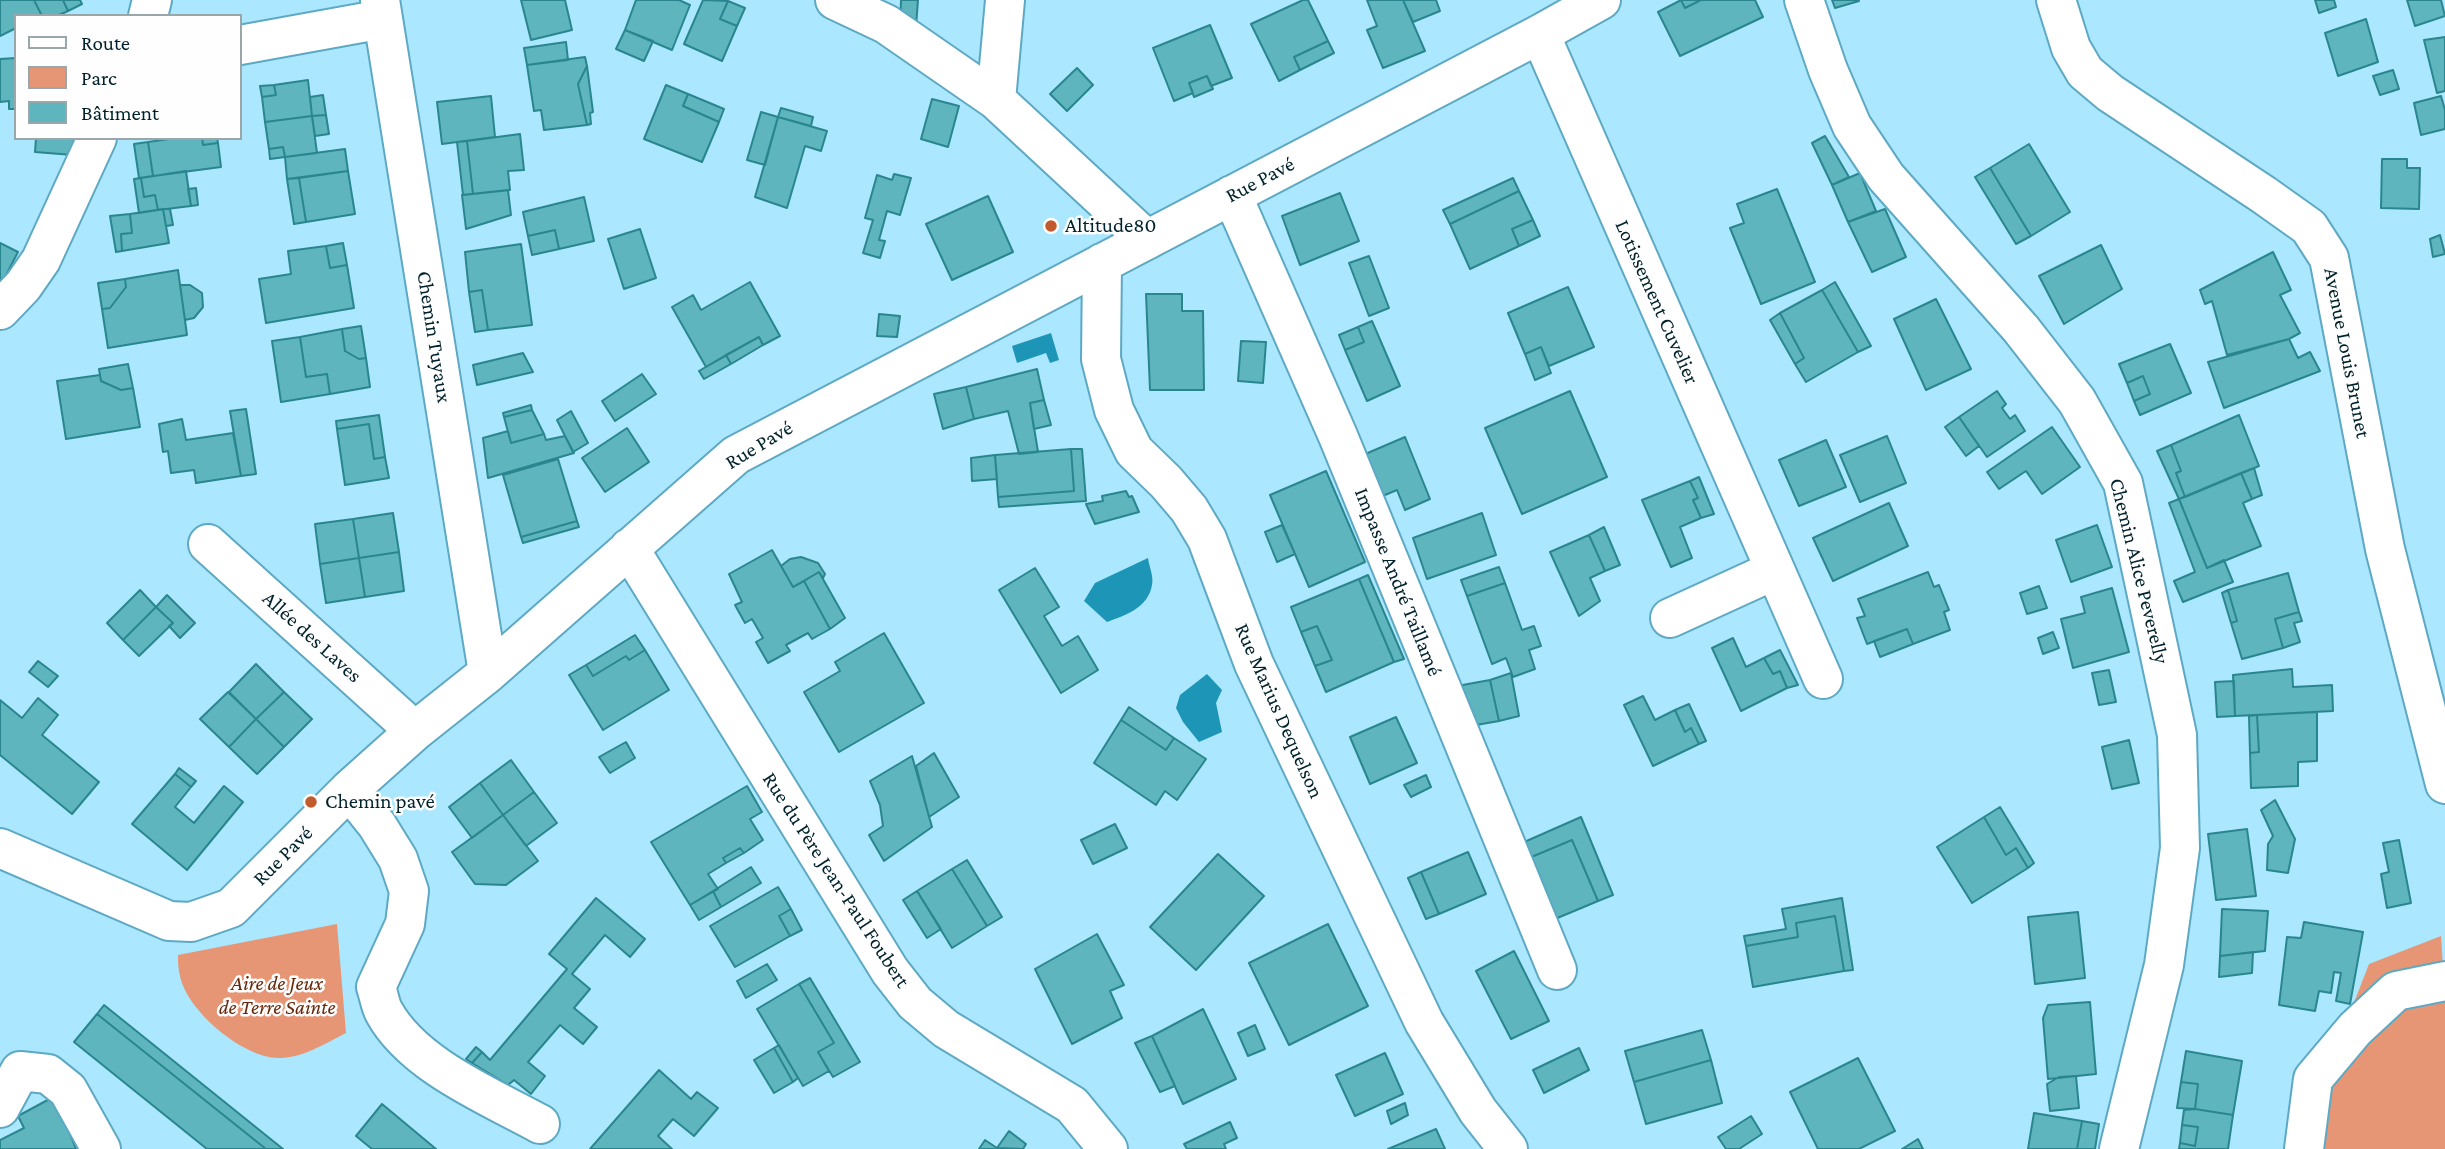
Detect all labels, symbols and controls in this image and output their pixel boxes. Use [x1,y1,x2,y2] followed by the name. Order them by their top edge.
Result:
[14,14,242,140] legend
[81,31,130,55] text: Route
[81,66,117,90] text: Parc
[81,101,159,125] text: Bâtiment
[1221,151,1299,209] street label: Rue Pavé
[1065,213,1156,239] place label: Altitude80
[1609,216,1705,388] street label: Lotissement Cuvelier
[1043,218,1059,234] marker: Altitude80
[2318,266,2376,440] street label: Avenue Louis Brunet
[411,269,457,405] street label: Chemin Tuyaux
[721,415,797,475] street label: Rue Pavé
[2104,476,2174,666] street label: Chemin Alice Peverelly
[1349,484,1447,680] street label: Impasse André Taillamé
[257,586,367,688] street label: Allée des Laves
[1229,620,1329,802] street label: Rue Marius Dequelson
[757,768,915,992] street label: Rue du Père Jean-Paul Foubert
[325,789,435,815] place label: Chemin pavé
[303,794,319,810] marker: Chemin pavé
[248,821,318,891] street label: Rue Pavé
[219,971,335,1021] park label: Aire de Jeux de Terre Sainte

